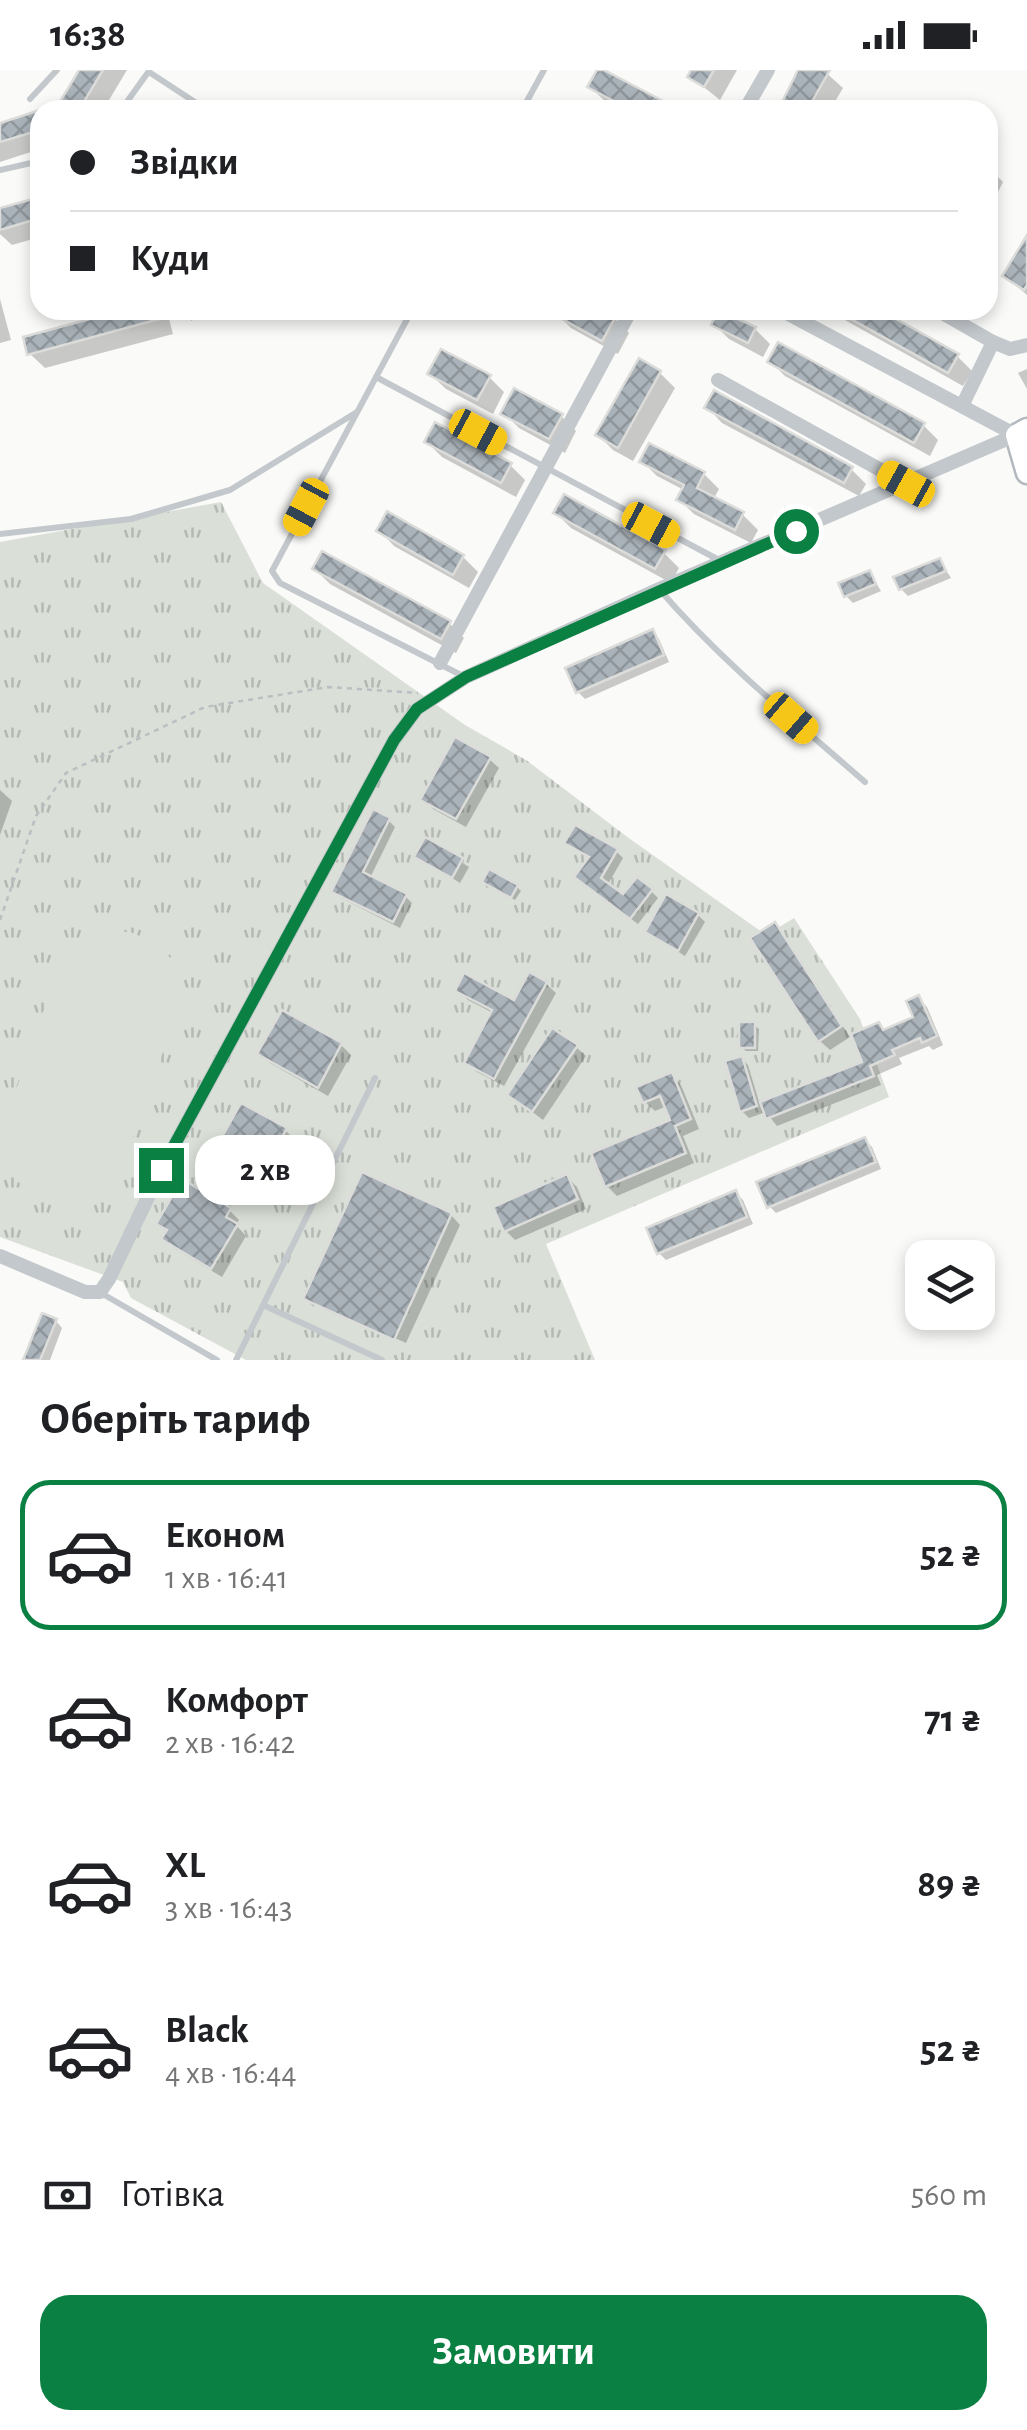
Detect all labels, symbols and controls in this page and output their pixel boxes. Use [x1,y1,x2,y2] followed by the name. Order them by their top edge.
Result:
[50,16,126,54] text: 16:38
[130,144,239,182] text: Звідки
[130,240,210,278] text: Куди
[444,405,512,459] car
[872,456,940,512] car
[279,473,333,541] car
[617,498,685,552] car
[774,509,819,554] route start
[759,687,823,749] car
[196,1135,336,1205] callout: 2 хв
[139,1148,184,1193] route end
[240,1154,290,1186] text: 2 хв
[905,1240,995,1330] map controls
[905,1240,995,1330] button: layers
[40,1397,310,1442] text: Оберіть тариф
[45,1510,135,1600] icon: car
[165,1517,285,1555] text: Економ
[920,1536,982,1574] text: 52 ₴
[165,1562,288,1594] text: 1 хв · 16:41
[45,1675,135,1765] icon: car
[165,1682,308,1720] text: Комфорт
[924,1701,982,1739] text: 71 ₴
[165,1727,295,1759] text: 2 хв · 16:42
[45,1840,135,1930] icon: car
[165,1847,205,1885] text: XL
[917,1866,982,1904] text: 89 ₴
[165,1892,292,1924] text: 3 хв · 16:43
[45,2005,135,2095] icon: car
[165,2012,249,2050] text: Black
[920,2031,982,2069] text: 52 ₴
[165,2057,297,2089] text: 4 хв · 16:44
[40,2168,95,2223] icon: cash
[120,2176,225,2214] text: Готівка
[911,2179,987,2211] text: 560 m
[40,2295,987,2410] button: Замовити

